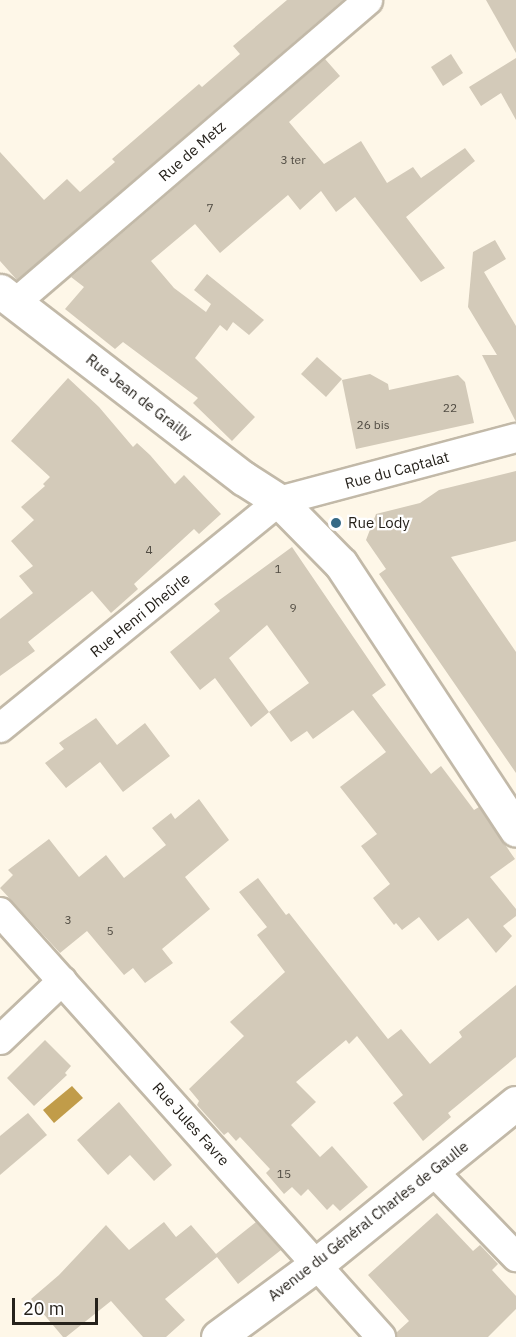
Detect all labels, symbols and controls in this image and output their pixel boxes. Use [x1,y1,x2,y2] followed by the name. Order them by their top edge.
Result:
[155,117,229,185] street label: Rue de Metz
[280,153,306,167] house number: 3 ter
[206,201,214,215] house number: 7
[82,350,196,444] street label: Rue Jean de Grailly
[443,401,457,415] house number: 22
[356,418,390,432] house number: 26 bis
[343,447,451,493] street label: Rue du Captalat
[348,514,410,532] place label: Rue Lody
[329,516,343,530] marker: Rue Lody
[145,543,153,557] house number: 4
[274,562,282,576] house number: 1
[86,569,194,661] street label: Rue Henri Dheûrle
[289,601,297,615] house number: 9
[64,913,72,927] house number: 3
[106,924,114,938] house number: 5
[149,1079,233,1169] street label: Rue Jules Favre
[264,1137,472,1305] street label: Avenue du Général Charles de Gaulle
[277,1167,291,1181] house number: 15
[15,1286,100,1324] scale bar
[23,1297,65,1320] text: 20 m

